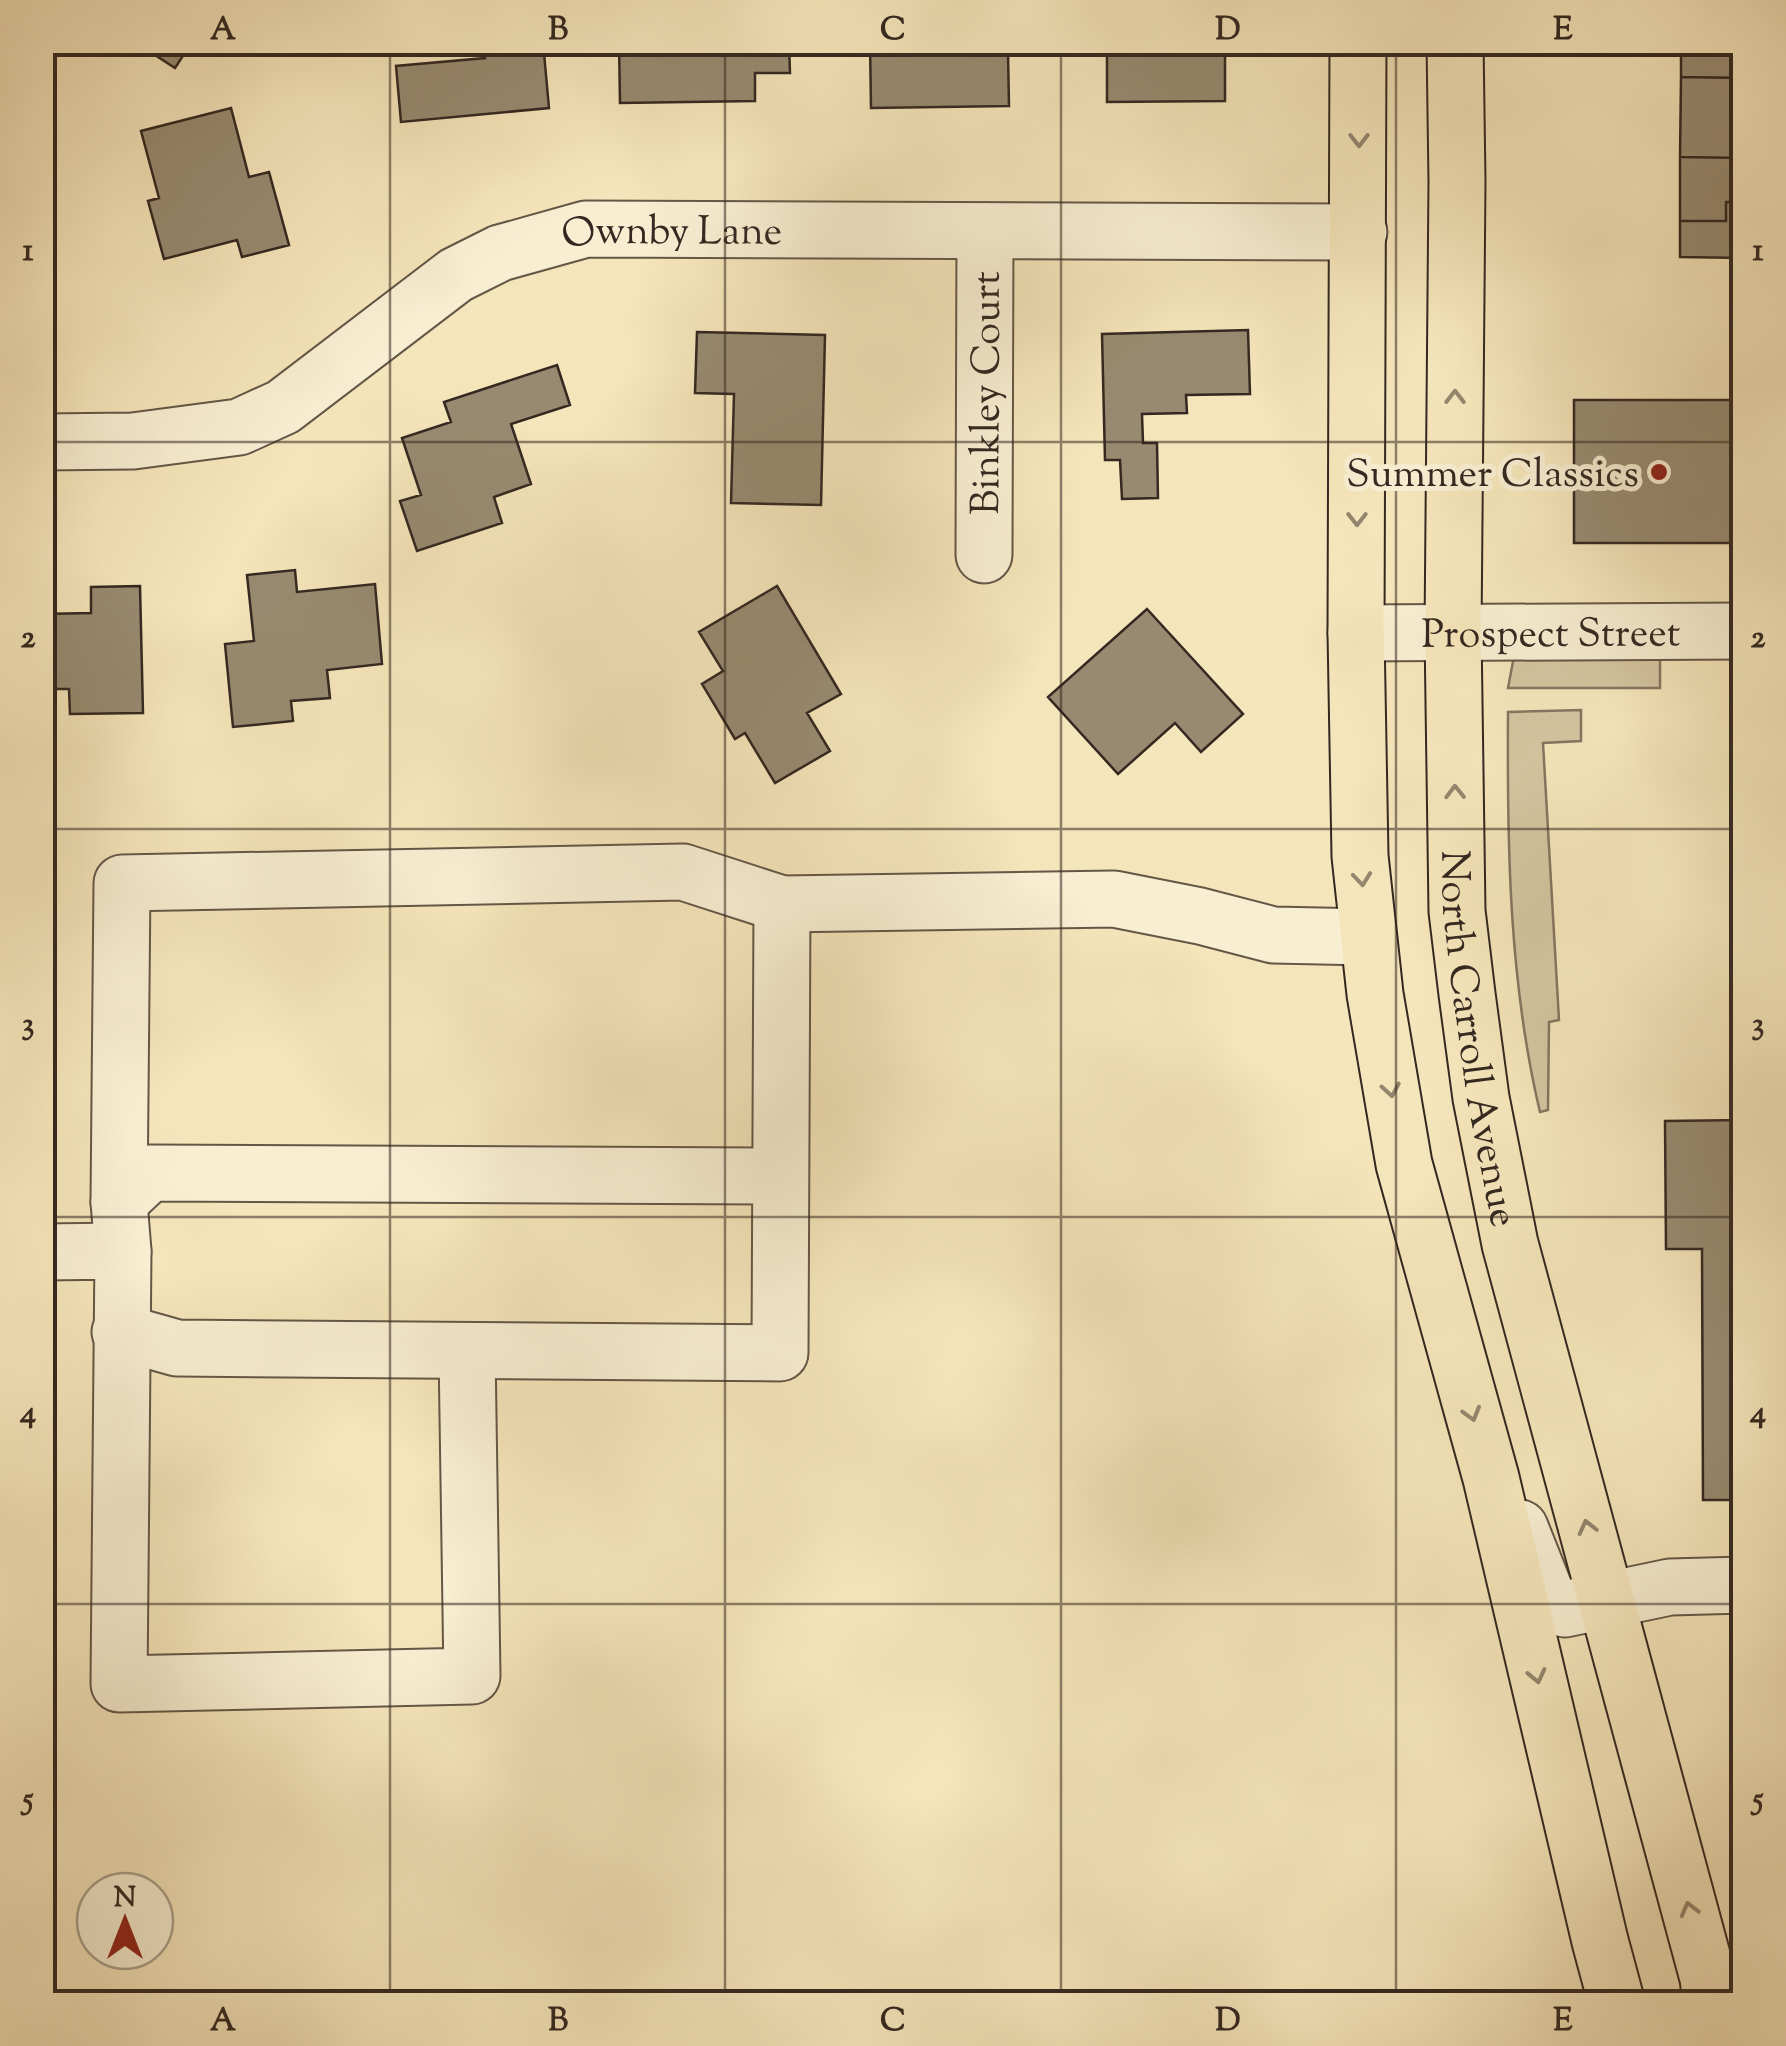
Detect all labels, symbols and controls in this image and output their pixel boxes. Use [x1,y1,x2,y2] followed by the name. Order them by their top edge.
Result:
[210,8,236,54] text: A
[548,8,568,54] text: B
[880,8,906,54] text: C
[1215,8,1241,54] text: D
[1553,8,1573,54] text: E
[1348,132,1370,148] one-way arrow
[556,203,782,267] street label: Ownby Lane
[23,229,34,275] text: 1
[1753,229,1764,275] text: 1
[960,271,1018,515] street label: Binkley Court
[1444,388,1466,404] one-way arrow
[1346,448,1639,505] place label: Summer Classics
[1648,461,1670,483] marker: Summer Classics
[1346,512,1368,527] one-way arrow
[1421,607,1681,666] street label: Prospect Street
[21,616,36,662] text: 2
[1751,616,1766,662] text: 2
[1445,783,1466,799] one-way arrow
[1423,850,1530,1232] street label: North Carroll Avenue
[1351,871,1372,887] one-way arrow
[22,1003,34,1049] text: 3
[1752,1003,1764,1049] text: 3
[1380,1082,1401,1099] one-way arrow
[19,1391,36,1437] text: 4
[1749,1391,1766,1437] text: 4
[1460,1404,1481,1421] one-way arrow
[1578,1519,1599,1536] one-way arrow
[1525,1667,1546,1684] one-way arrow
[20,1778,34,1824] text: 5
[1750,1778,1764,1824] text: 5
[75,1871,175,1971] north arrow
[114,1879,136,1919] text: N
[1680,1901,1701,1918] one-way arrow
[210,1999,236,2045] text: A
[548,1999,568,2045] text: B
[880,1999,906,2045] text: C
[1215,1999,1241,2045] text: D
[1553,1999,1573,2045] text: E

